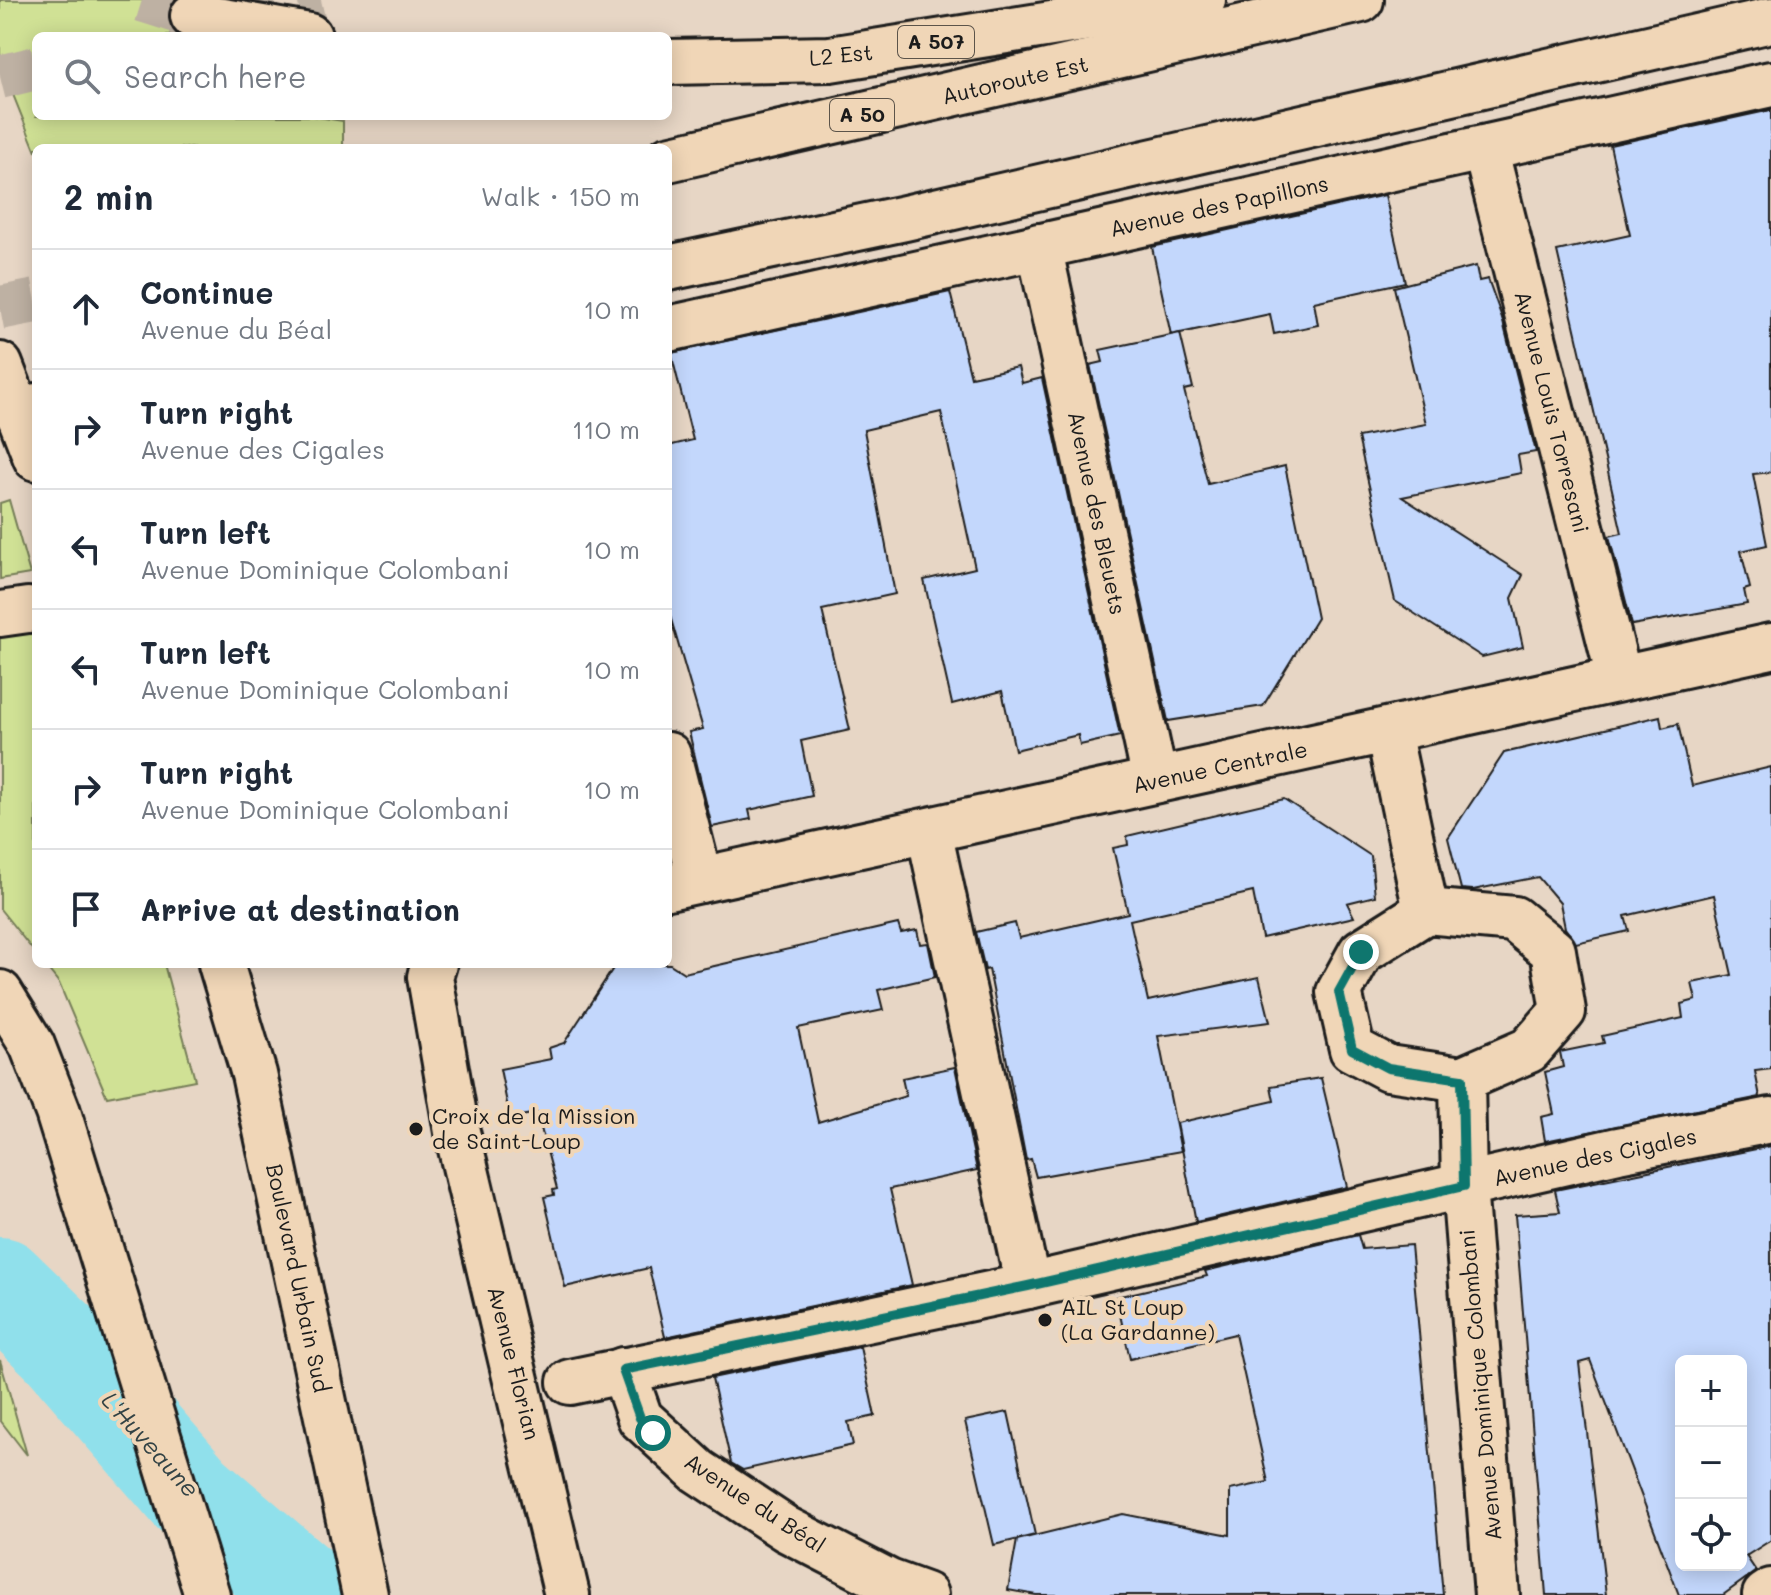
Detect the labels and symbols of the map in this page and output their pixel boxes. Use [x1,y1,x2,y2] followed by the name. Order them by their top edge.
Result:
[898,26,974,58] road number: A 507
[808,37,874,72] street label: L2 Est
[939,49,1091,110] street label: Autoroute Est
[830,99,894,131] road number: A 50
[1107,168,1331,243] street label: Avenue des Papillons
[1508,288,1597,536] street label: Avenue Louis Torresani
[1062,408,1133,617] street label: Avenue des Bleuets
[1130,734,1310,799] street label: Avenue Centrale
[1343,934,1379,970] route end
[432,1101,635,1155] place label: Croix de la Mission de Saint-Loup
[407,1120,425,1138] marker: Croix de la Mission de Saint-Loup
[1491,1121,1699,1192] street label: Avenue des Cigales
[260,1161,337,1395] street label: Boulevard Urbain Sud
[1451,1228,1508,1542] street label: Avenue Dominique Colombani
[481,1283,548,1443] street label: Avenue Florian
[1061,1292,1215,1346] place label: AIL St Loup (La Gardanne)
[1036,1311,1054,1329] marker: AIL St Loup (La Gardanne)
[95,1385,207,1503] water label: L'Huveaune
[635,1415,671,1451] route start
[679,1446,831,1559] street label: Avenue du Béal

